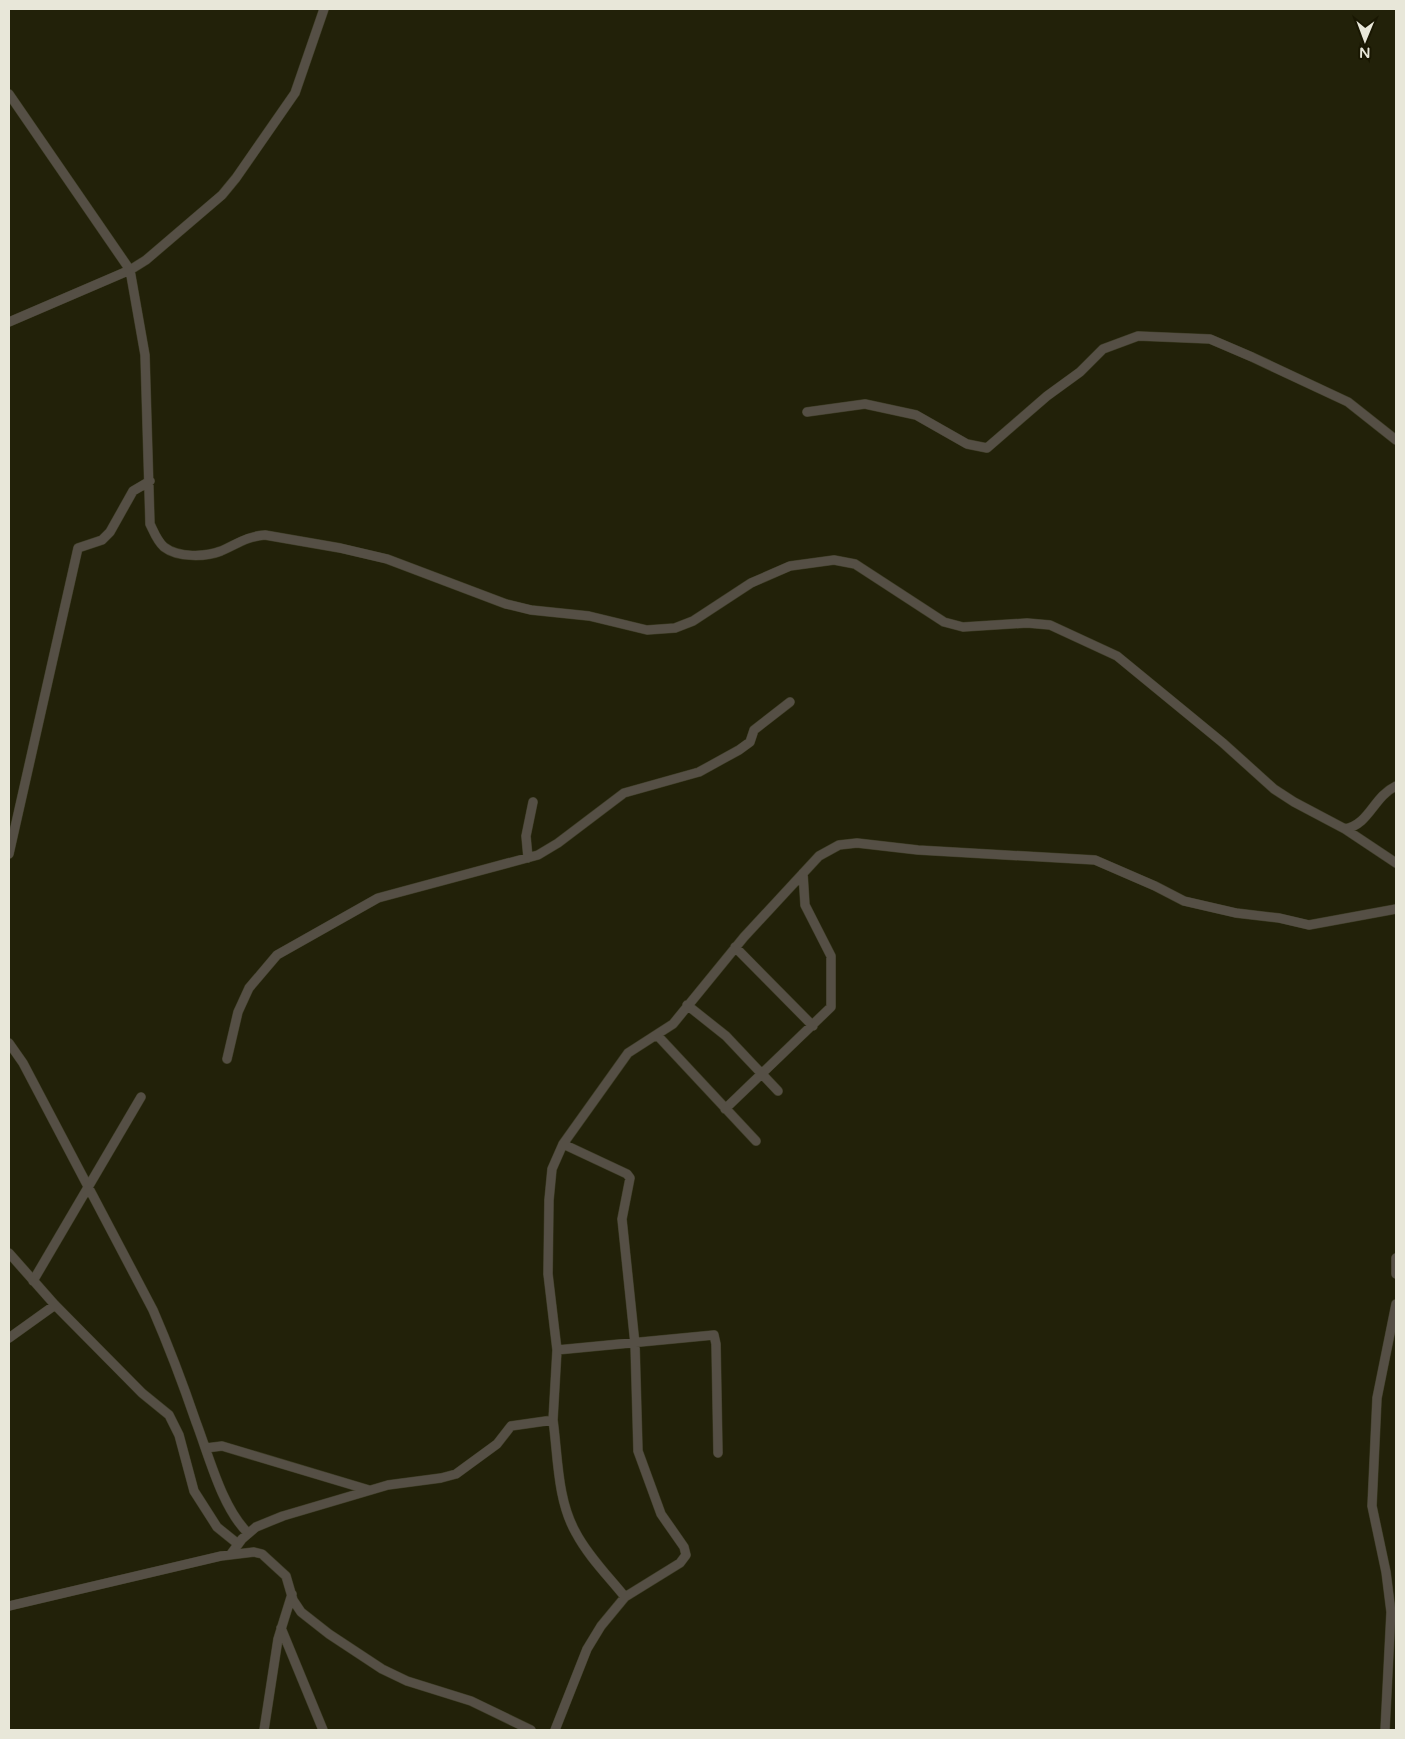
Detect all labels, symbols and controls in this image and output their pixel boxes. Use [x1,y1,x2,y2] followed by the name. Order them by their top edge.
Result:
[1340,15,1390,65] north arrow
[1359,44,1371,61] text: N

